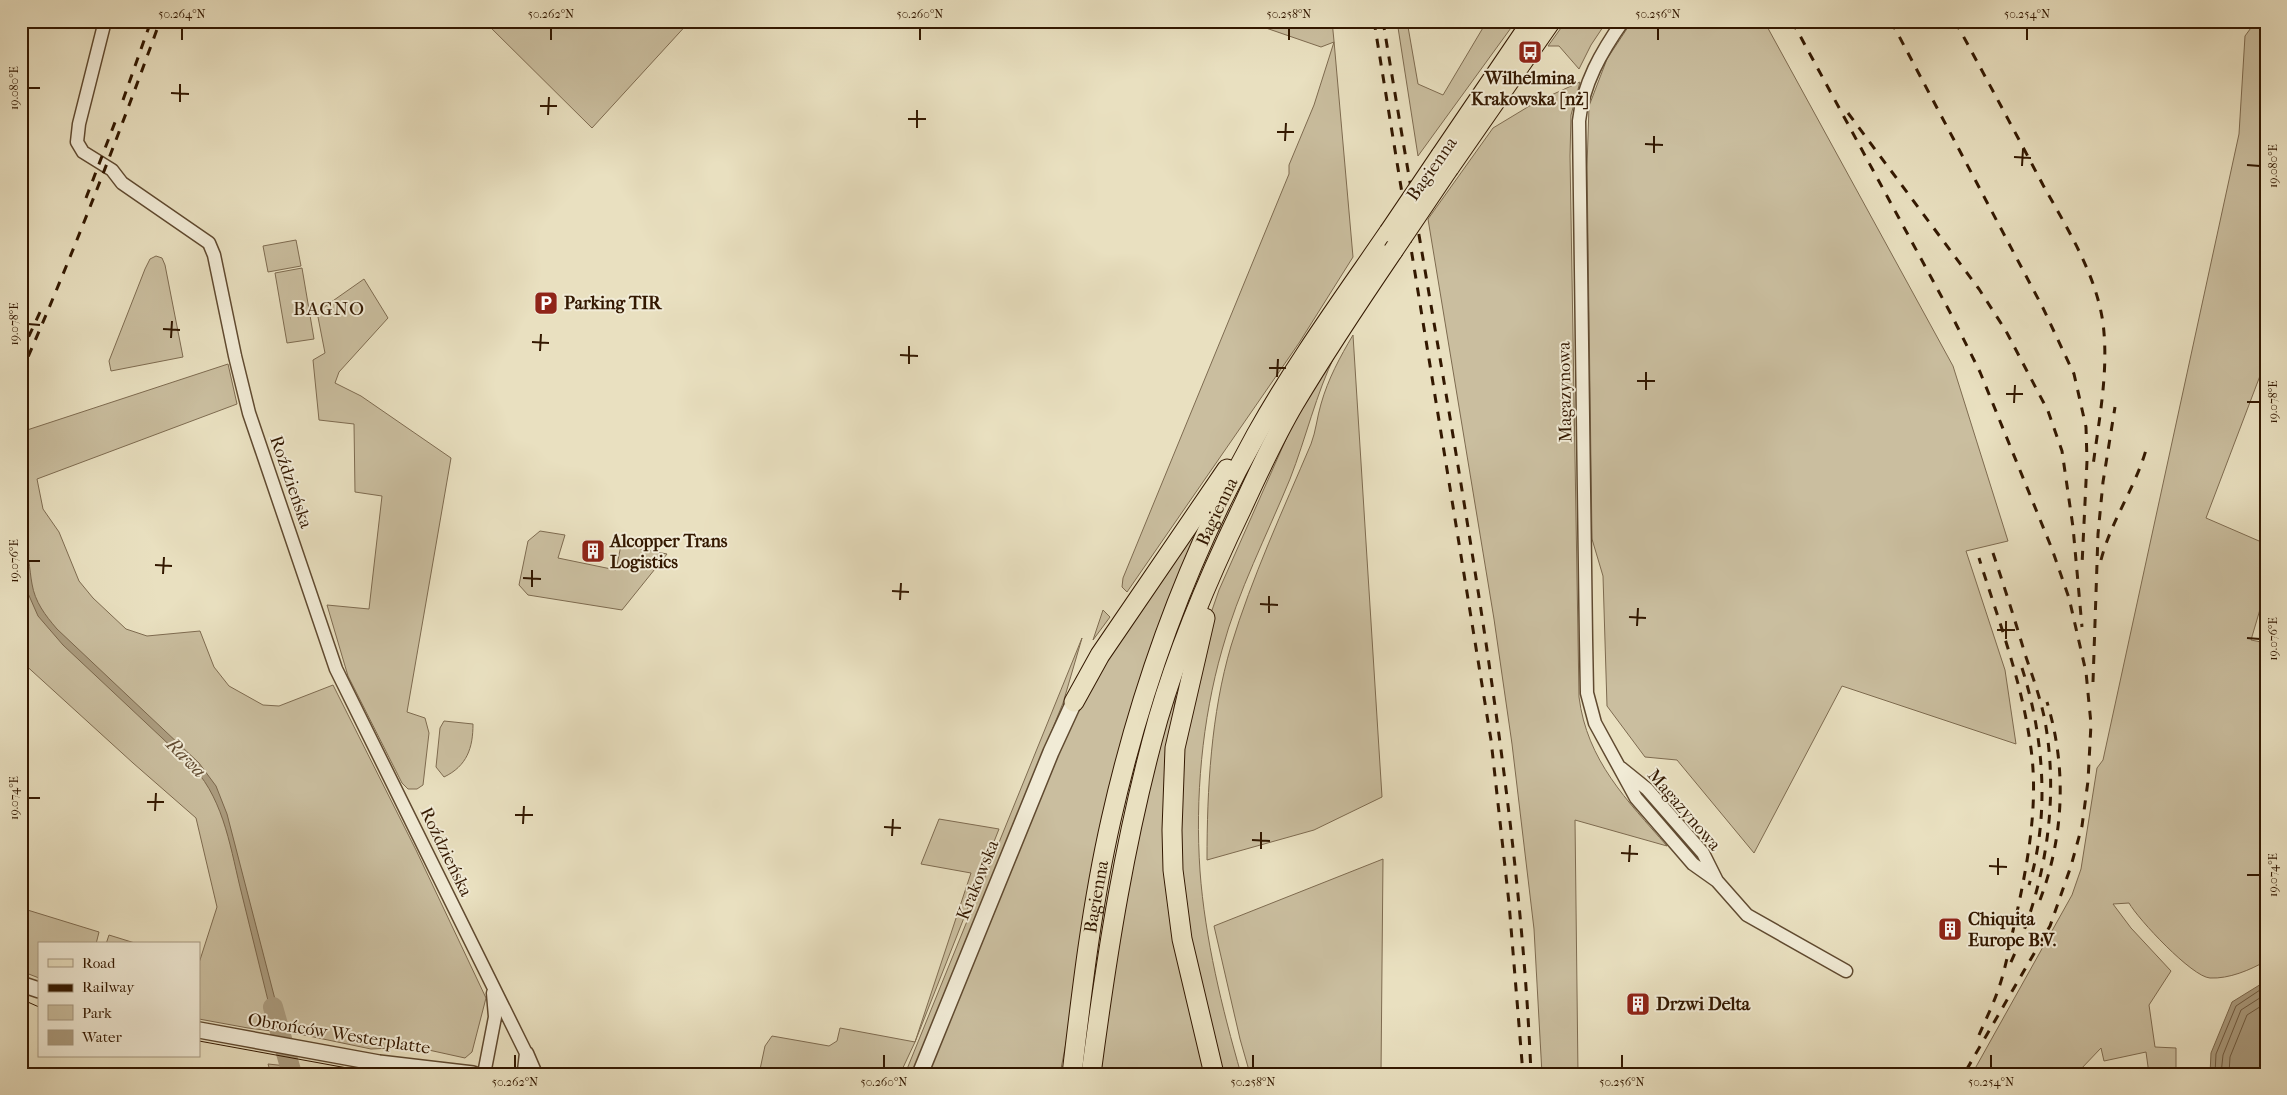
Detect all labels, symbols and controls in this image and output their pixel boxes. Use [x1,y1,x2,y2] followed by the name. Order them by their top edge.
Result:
[158,7,206,21] text: 50.264°N
[528,7,574,21] text: 50.262°N
[897,7,943,21] text: 50.260°N
[1267,7,1311,21] text: 50.258°N
[1635,7,1681,21] text: 50.256°N
[2004,7,2050,21] text: 50.254°N
[1517,39,1543,65] bus stop icon: Wilhelmina Krakowska [nż]
[7,66,21,110] text: 19.080°E
[1471,68,1589,110] place label: Wilhelmina Krakowska [nż]
[1402,133,1462,205] street label: Bagienna
[2266,144,2280,188] text: 19.080°E
[533,290,559,316] parking icon: Parking TIR
[564,293,662,314] place label: Parking TIR
[293,298,365,320] district label: BAGNO
[7,302,21,346] text: 19.078°E
[1554,341,1576,443] street label: Magazynowa
[2266,380,2280,424] text: 19.078°E
[265,433,317,532] street label: Roździeńska
[1192,473,1242,549] street label: Bagienna
[609,531,728,573] place label: Alcopper Trans Logistics
[580,538,606,564] building icon: Alcopper Trans Logistics
[7,539,21,583] text: 19.076°E
[2266,617,2280,661] text: 19.076°E
[160,732,210,782] water label: Rawa
[1643,765,1725,855] street label: Magazynowa
[7,776,21,820] text: 19.074°E
[415,804,477,901] street label: Roździeńska
[952,836,1004,923] street label: Krakowska
[2266,853,2280,897] text: 19.074°E
[1080,858,1113,934] street label: Bagienna
[1968,909,2057,951] place label: Chiquita Europe B.V.
[1937,916,1963,942] building icon: Chiquita Europe B.V.
[38,942,200,1058] legend
[82,954,116,972] text: Road
[82,978,135,996] text: Railway
[1625,991,1651,1017] building icon: Drzwi Delta
[1656,994,1751,1015] place label: Drzwi Delta
[82,1004,112,1022] text: Park
[246,1009,432,1059] street label: Obrońców Westerplatte
[81,1028,122,1046] text: Water
[492,1075,538,1089] text: 50.262°N
[861,1075,907,1089] text: 50.260°N
[1231,1075,1275,1089] text: 50.258°N
[1599,1075,1645,1089] text: 50.256°N
[1968,1075,2014,1089] text: 50.254°N

